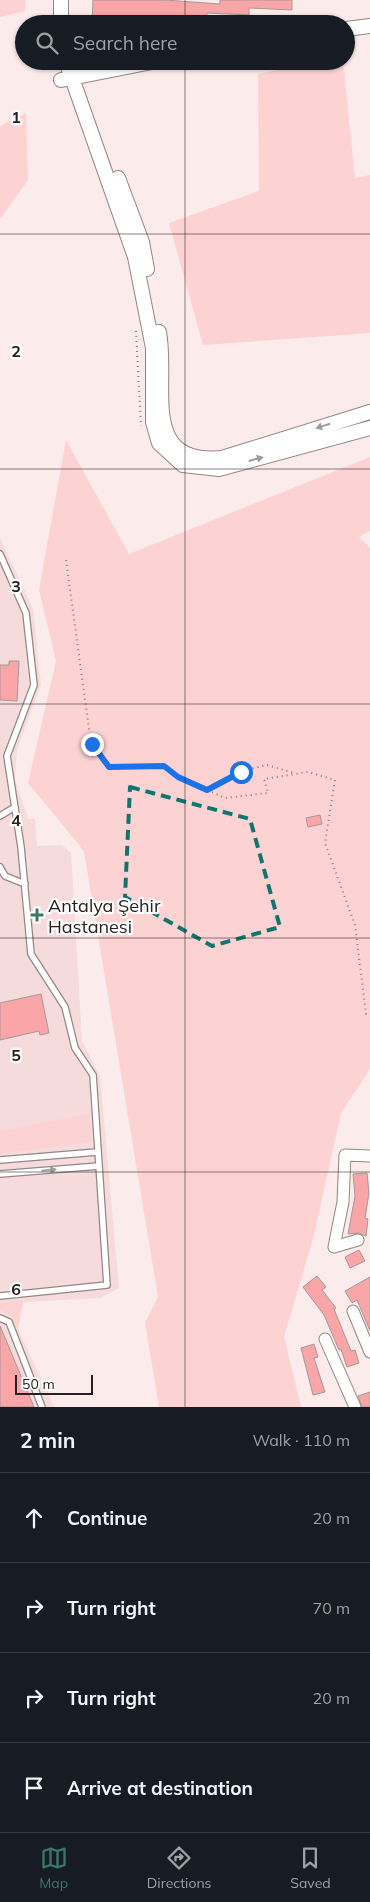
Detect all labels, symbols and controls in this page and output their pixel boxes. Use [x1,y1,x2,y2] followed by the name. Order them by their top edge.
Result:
[15,15,355,70] search box
[33,29,61,57] icon: search
[73,31,177,55] text: Search here
[11,107,21,127] text: 1
[11,341,21,361] text: 2
[316,423,331,431] one-way arrow
[249,455,264,463] one-way arrow
[11,576,21,596] text: 3
[81,733,104,756] route end
[230,761,253,784] route start
[11,810,21,830] text: 4
[48,894,161,938] place label: Antalya Şehir Hastanesi
[30,908,44,922] marker: Antalya Şehir Hastanesi
[11,1045,21,1065] text: 5
[41,1166,57,1174] one-way arrow
[11,1279,21,1299] text: 6
[15,1372,92,1395] scale bar
[22,1375,55,1393] text: 50 m
[20,1427,75,1453] text: 2 min
[252,1430,350,1450] text: Walk · 110 m
[20,1504,48,1532] icon: ahead
[67,1506,147,1530] text: Continue
[313,1508,350,1528] text: 20 m
[20,1594,48,1622] icon: right
[67,1596,156,1620] text: Turn right
[313,1598,350,1618] text: 70 m
[20,1684,48,1712] icon: right
[67,1686,156,1710] text: Turn right
[313,1688,350,1708] text: 20 m
[20,1774,48,1802] icon: arrive
[67,1776,253,1800] text: Arrive at destination
[39,1844,68,1892] tab: Map
[147,1844,212,1892] tab: Directions
[290,1844,331,1892] tab: Saved

